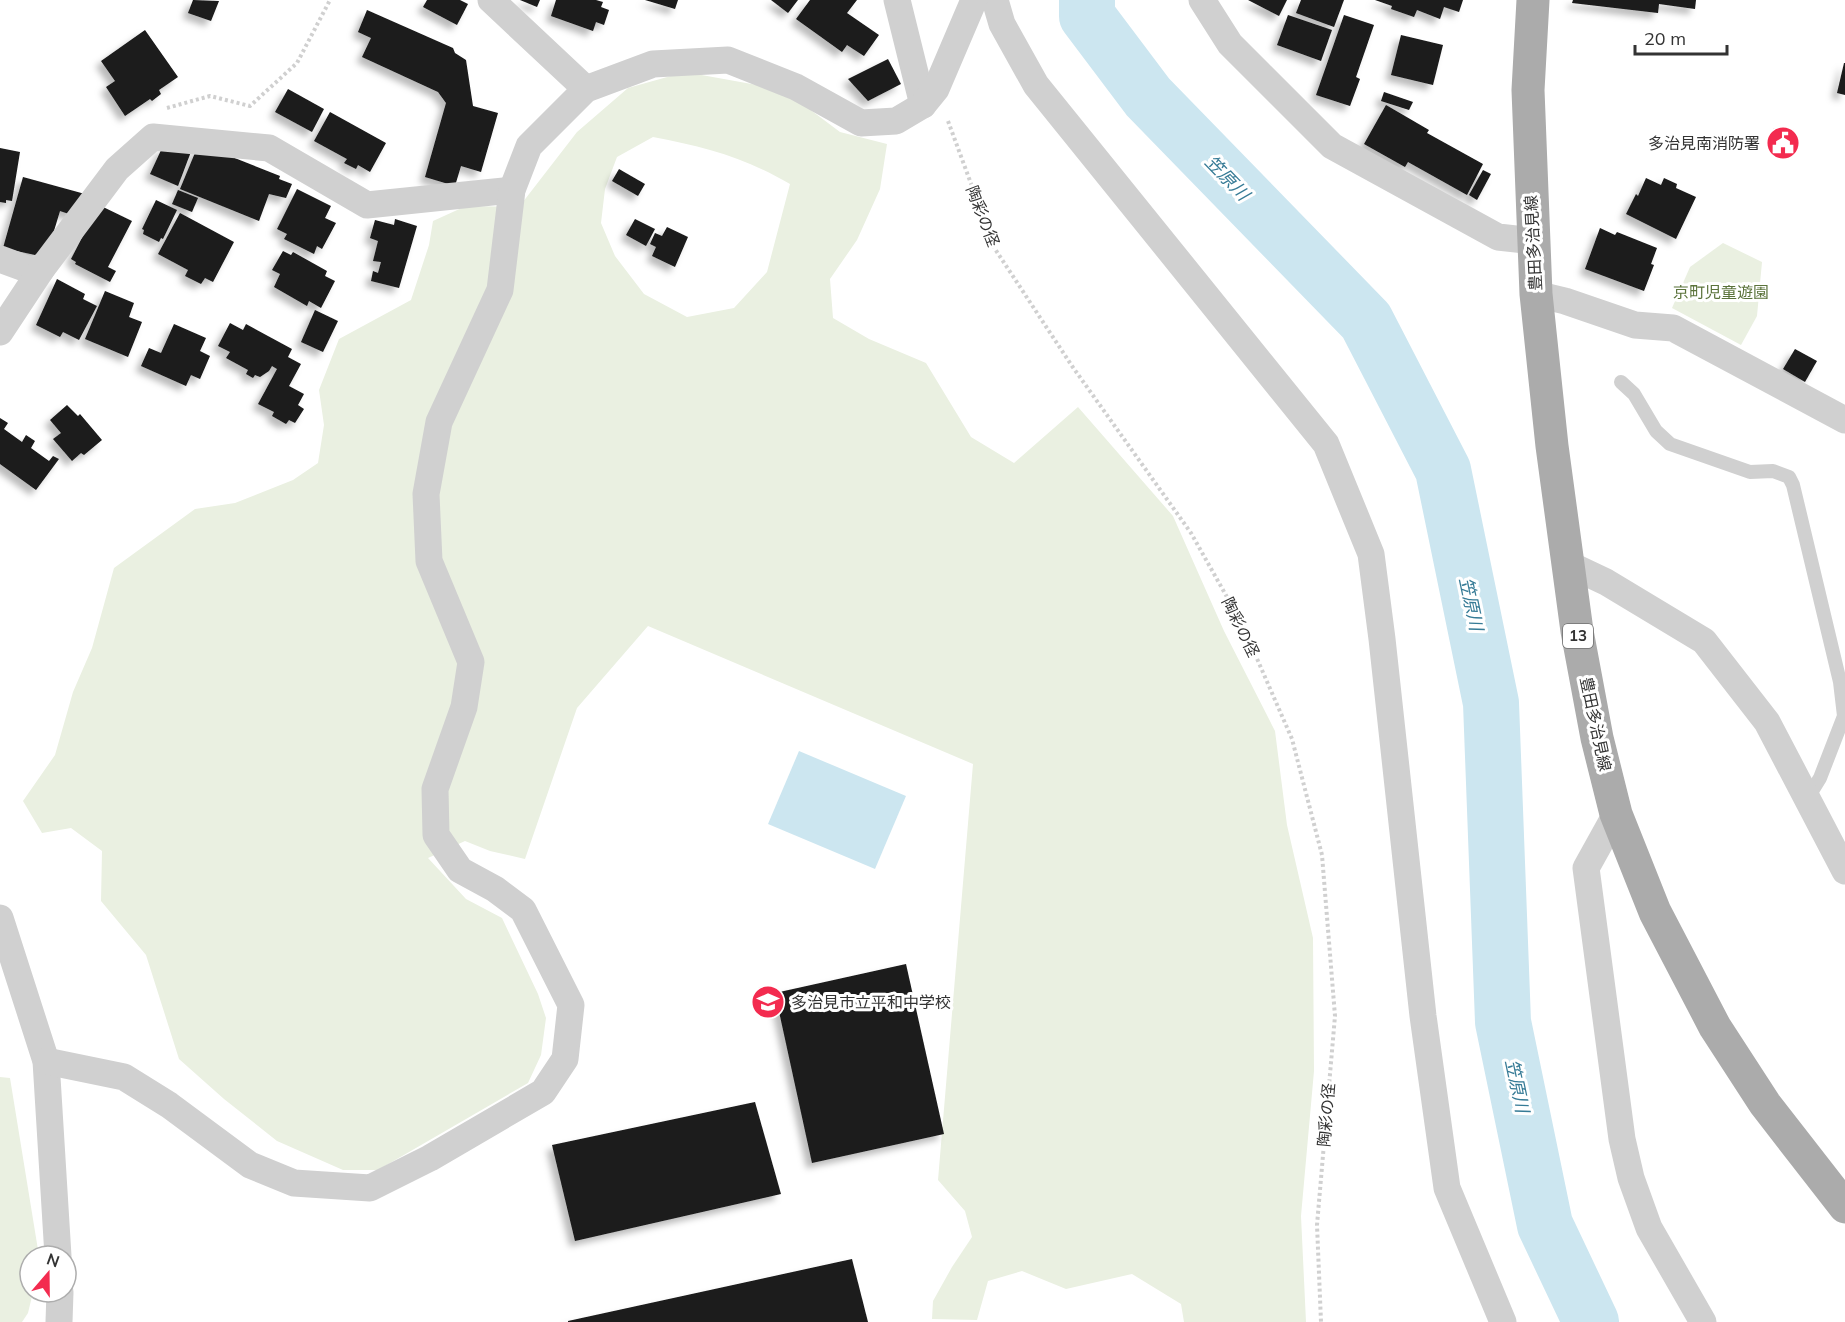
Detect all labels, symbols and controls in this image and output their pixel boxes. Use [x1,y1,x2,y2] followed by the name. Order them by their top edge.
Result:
[1635,18,1726,56] scale bar
[1644,27,1686,50] text: 20 m
[1765,125,1801,161] public building icon: 多治見南消防署
[1648,133,1760,153] place label: 多治見南消防署
[1200,150,1256,207] water label: 笠原川
[962,183,1004,249] street label: 陶彩の径
[1521,195,1545,291] street label: 豊田多治見線
[1673,282,1769,302] park label: 京町児童遊園
[1455,575,1489,635] water label: 笠原川
[1218,594,1264,660] street label: 陶彩の径
[1563,624,1593,648] road number: 13
[1576,675,1616,773] street label: 豊田多治見線
[750,984,786,1020] school or university icon: 多治見市立平和中学校
[791,992,951,1012] place label: 多治見市立平和中学校
[1501,1057,1535,1117] water label: 笠原川
[1313,1082,1339,1148] street label: 陶彩の径
[18,1244,78,1304] north arrow
[44,1248,62,1271] text: N

